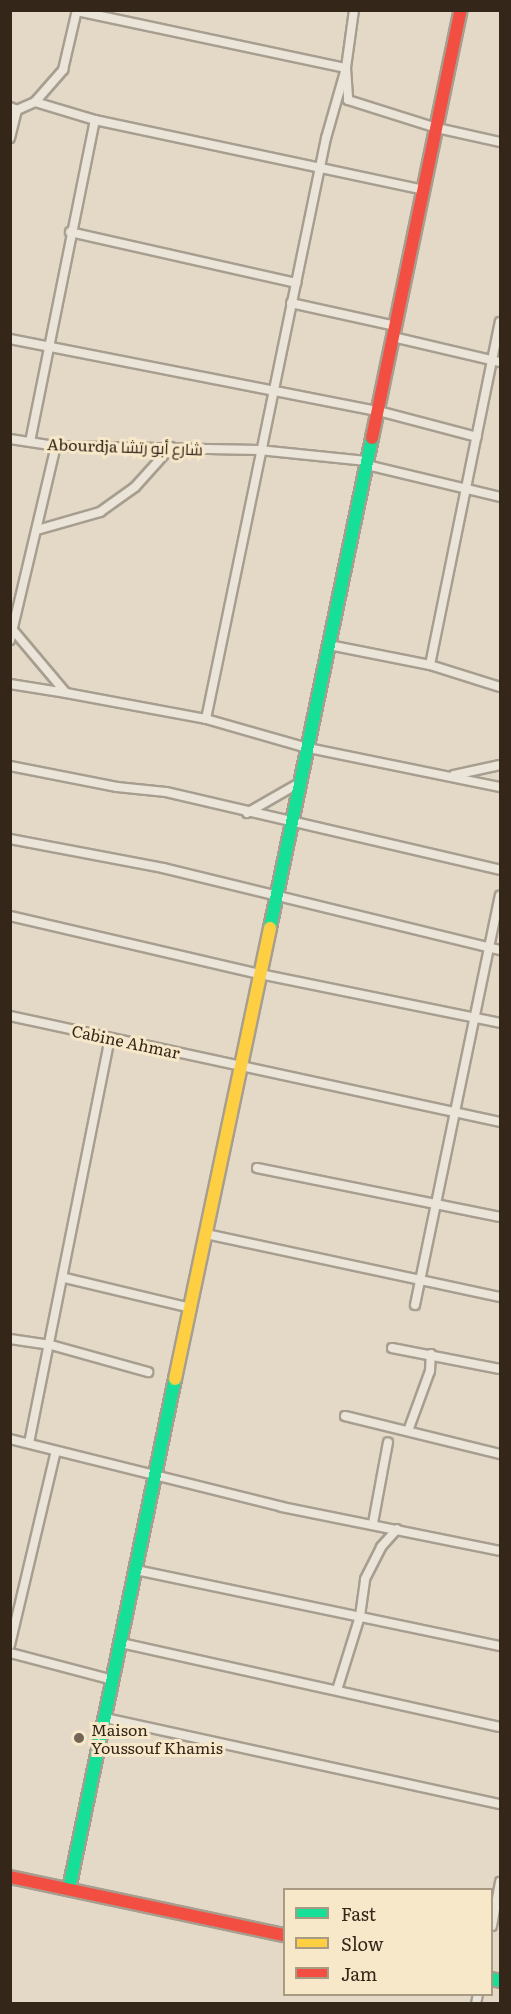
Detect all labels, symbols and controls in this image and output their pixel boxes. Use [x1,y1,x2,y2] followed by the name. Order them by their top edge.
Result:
[47,434,203,458] street label: Abourdja شارع أبو رتشا
[70,1020,182,1062] street label: Cabine Ahmar
[91,1719,223,1757] place label: Maison Youssouf Khamis
[72,1731,86,1745] marker: Maison Youssouf Khamis
[283,1888,493,1996] legend
[341,1900,376,1927] text: Fast
[341,1930,383,1957] text: Slow
[341,1960,377,1987] text: Jam

